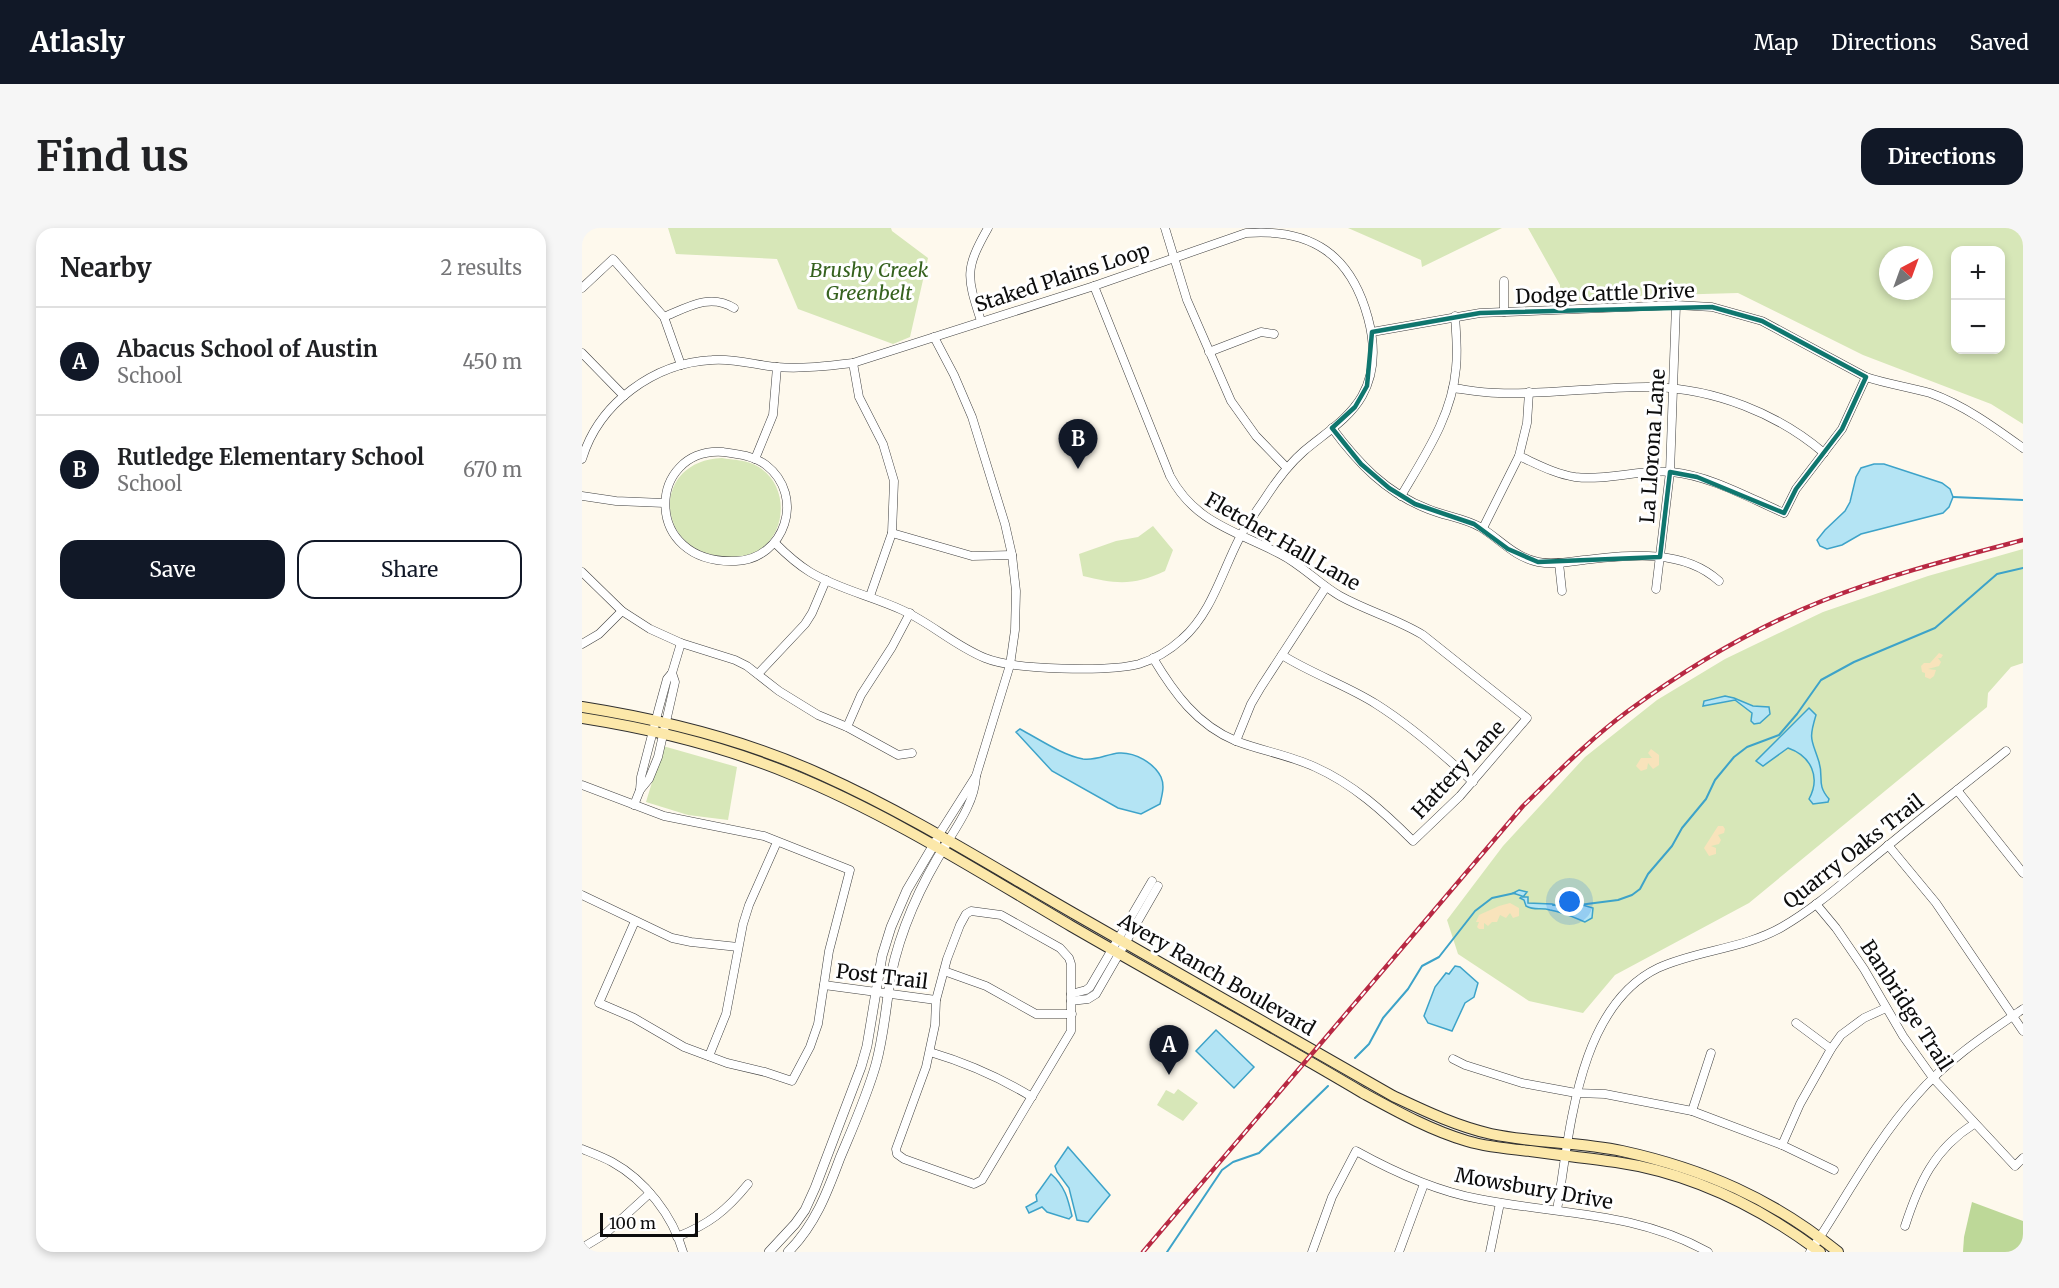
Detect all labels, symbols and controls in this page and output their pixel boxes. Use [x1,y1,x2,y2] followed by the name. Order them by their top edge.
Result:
[30,24,125,60] text: Atlasly
[1754,29,1798,56] text: Map
[1831,29,1936,56] text: Directions
[1969,29,2029,56] text: Saved
[1861,128,2023,185] button: Directions
[36,130,189,182] text: Find us
[971,237,1153,317] street label: Staked Plains Loop
[1879,246,1933,300] north arrow
[1951,246,2005,354] map controls
[1951,246,2005,300] button: +
[60,251,152,284] text: Nearby
[440,255,522,280] text: 2 results
[810,257,928,305] park label: Brushy Creek Greenbelt
[1515,277,1695,309] street label: Dodge Cattle Drive
[1951,300,2005,354] button: −
[117,335,378,363] text: Abacus School of Austin
[72,349,87,374] text: A
[463,349,522,374] text: 450 m
[117,363,182,388] text: School
[1634,368,1670,524] street label: La Llorona Lane
[1058,420,1098,469] pin: B
[117,443,424,471] text: Rutledge Elementary School
[73,457,86,482] text: B
[463,457,522,482] text: 670 m
[117,471,182,496] text: School
[1201,486,1365,596] street label: Fletcher Hall Lane
[60,540,285,599] button: Save
[297,540,522,599] button: Share
[1406,715,1510,823] street label: Hattery Lane
[1778,788,1928,914] street label: Quarry Oaks Trail
[1555,887,1584,916] your location
[1113,907,1320,1041] street label: Avery Ranch Boulevard
[1856,935,1958,1075] street label: Banbridge Trail
[835,958,929,994] street label: Post Trail
[1150,1026,1188,1075] pin: A
[1453,1162,1615,1214] street label: Mowsbury Drive
[600,1210,698,1238] scale bar
[609,1213,656,1233] text: 100 m

